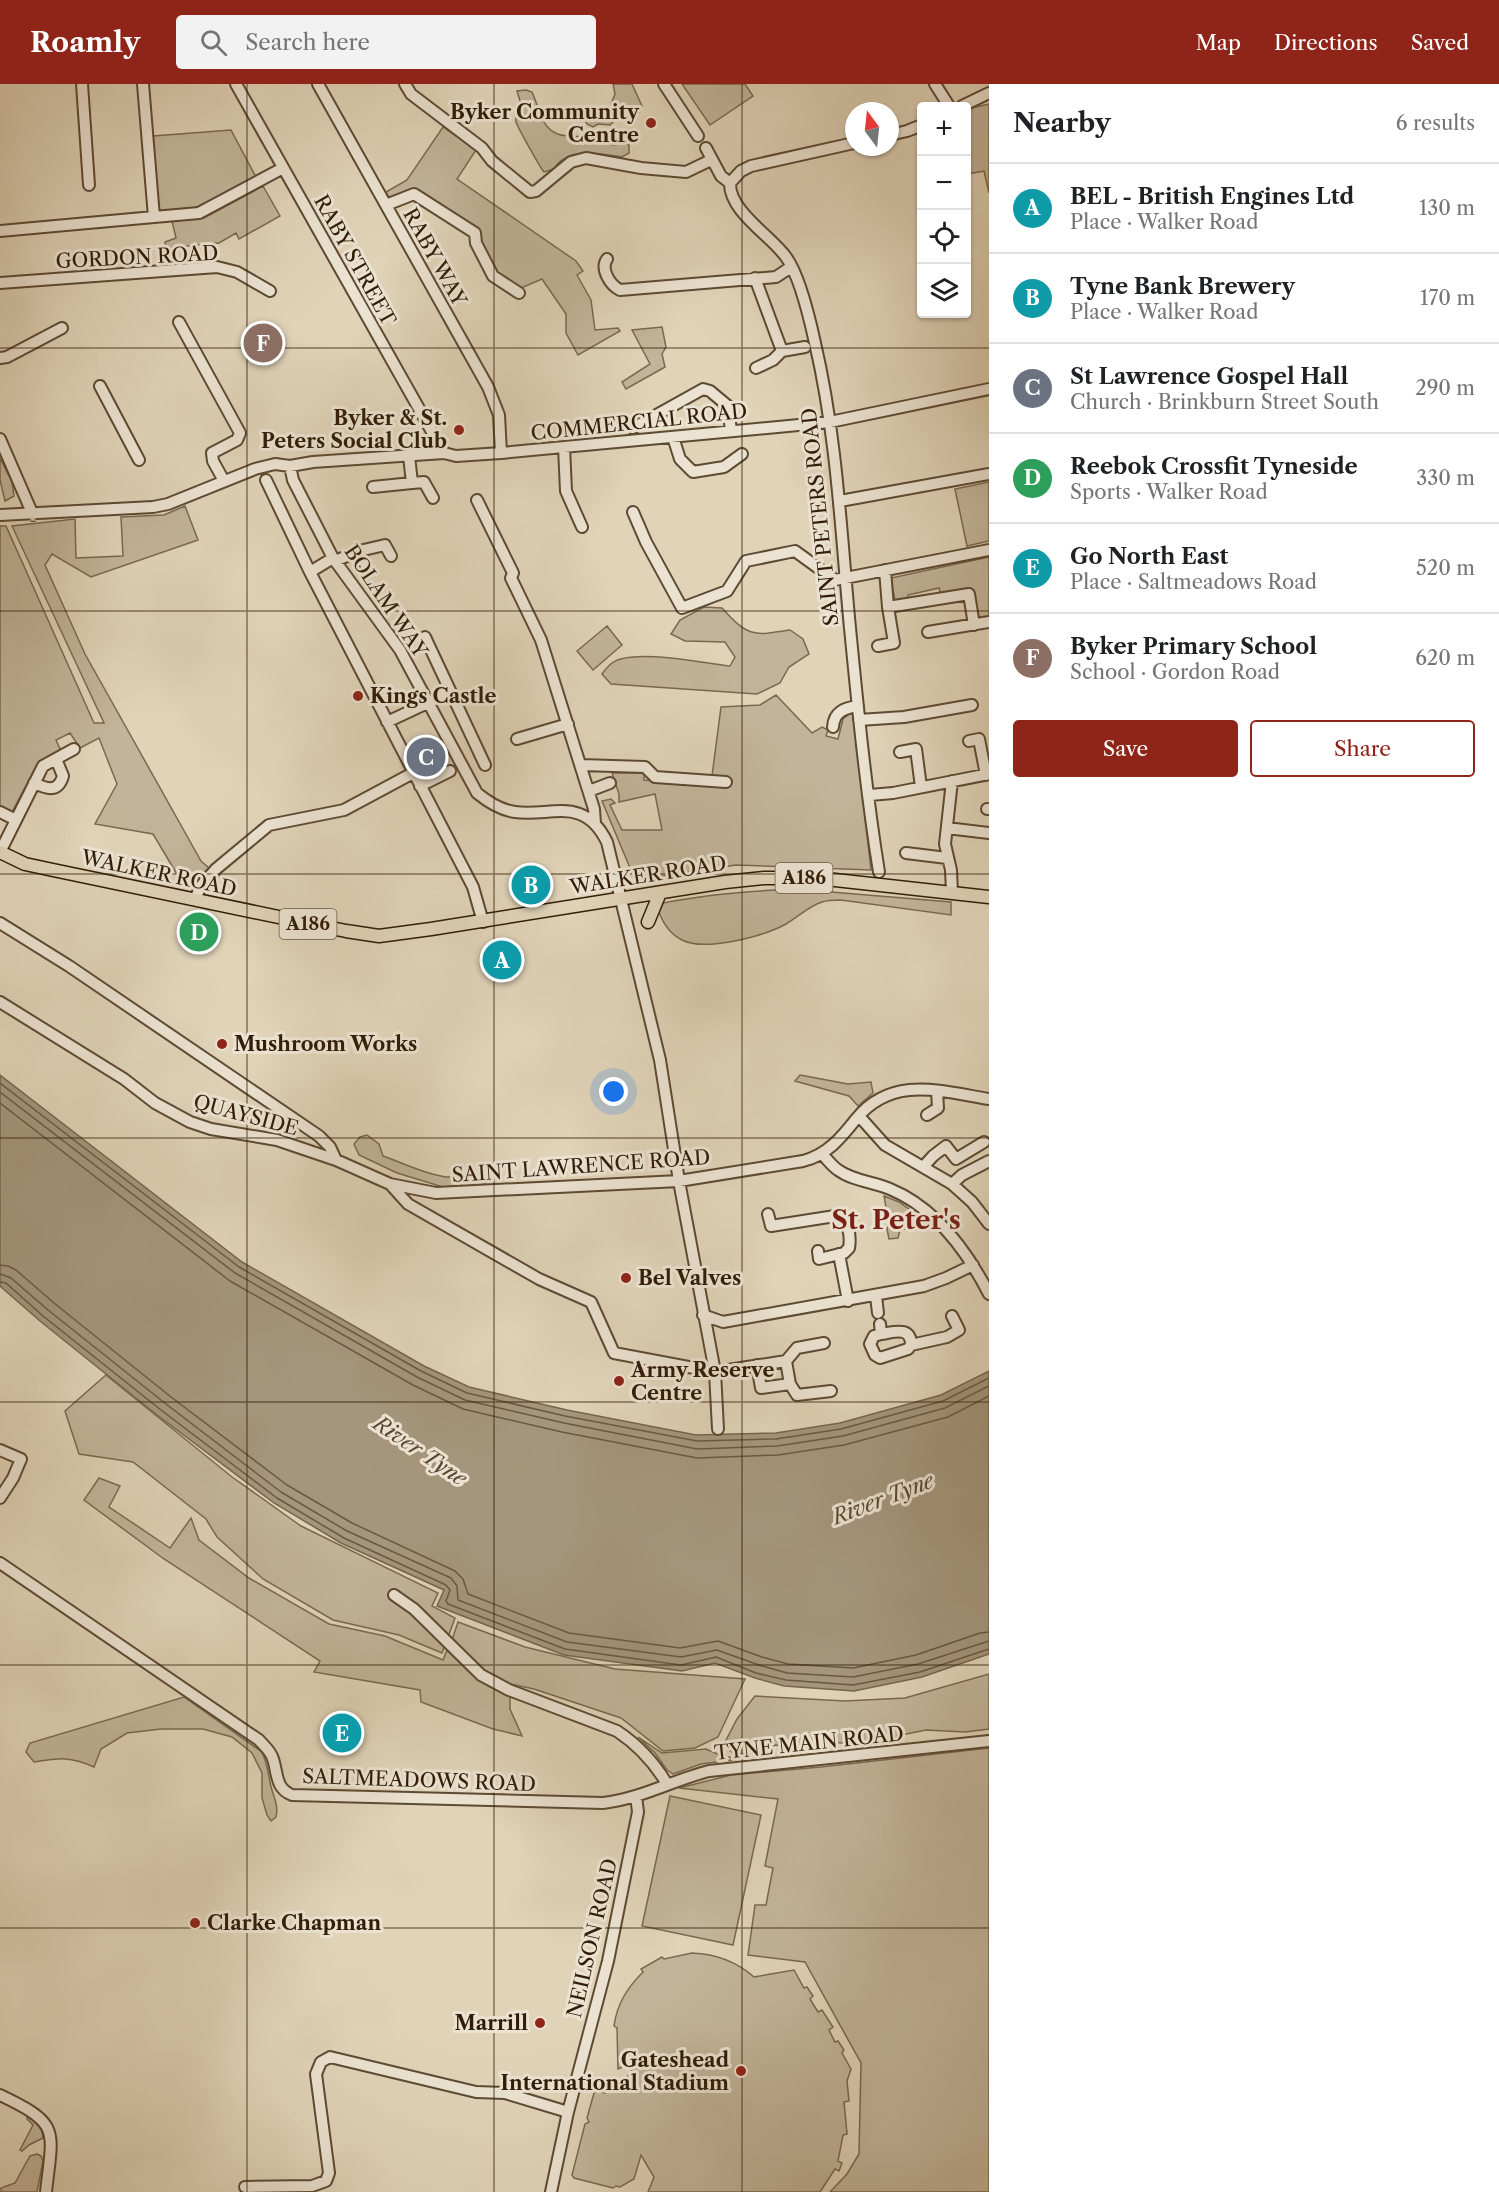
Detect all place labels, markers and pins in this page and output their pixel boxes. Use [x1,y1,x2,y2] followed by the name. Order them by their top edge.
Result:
[450,100,640,147] place label: Byker Community Centre
[644,116,658,130] marker: Byker Community Centre
[244,320,282,366] pin: F
[261,406,447,453] place label: Byker & St. Peters Social Club
[452,423,466,437] marker: Byker & St. Peters Social Club
[370,684,497,708] place label: Kings Castle
[351,689,365,703] marker: Kings Castle
[406,734,446,780] pin: C
[512,862,550,908] pin: B
[180,910,218,954] pin: D
[482,938,522,982] pin: A
[234,1032,417,1056] place label: Mushroom Works
[215,1037,229,1051] marker: Mushroom Works
[638,1266,741,1290] place label: Bel Valves
[619,1271,633,1285] marker: Bel Valves
[630,1358,774,1405] place label: Army Reserve Centre
[612,1374,626,1388] marker: Army Reserve Centre
[322,1710,362,1756] pin: E
[207,1911,381,1935] place label: Clarke Chapman
[188,1916,202,1930] marker: Clarke Chapman
[455,2011,528,2035] place label: Marrill
[533,2016,547,2030] marker: Marrill
[501,2048,730,2095] place label: Gateshead International Stadium
[734,2064,748,2078] marker: Gateshead International Stadium

